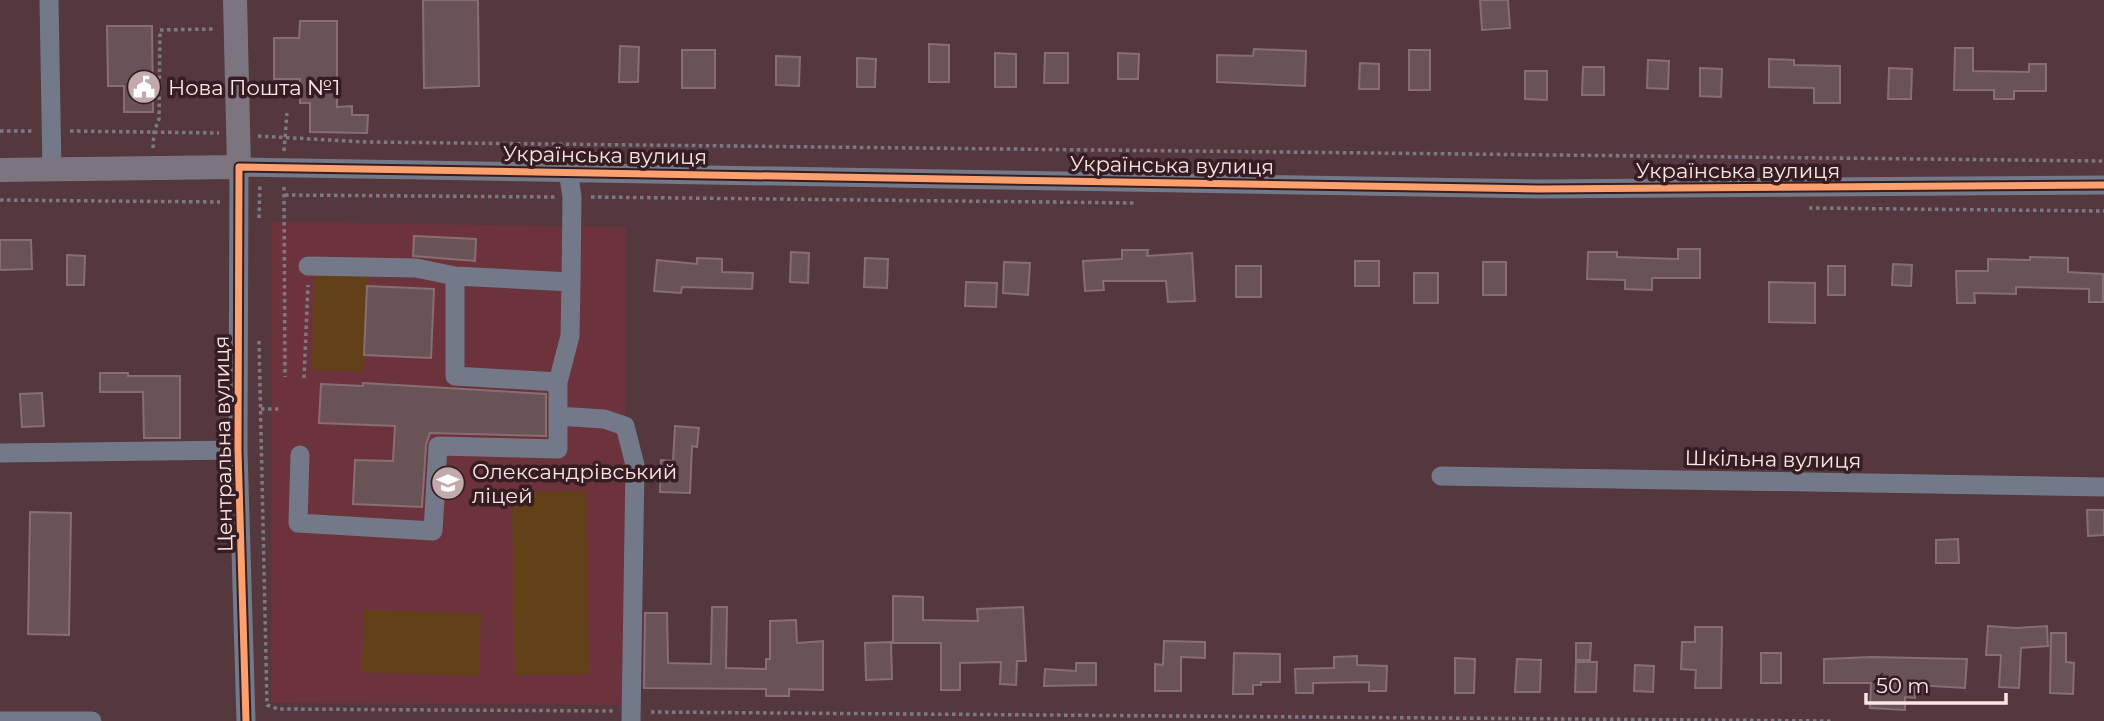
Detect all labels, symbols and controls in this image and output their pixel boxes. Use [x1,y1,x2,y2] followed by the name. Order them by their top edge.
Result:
[125,68,163,106] public building icon: Нова Пошта №1
[168,75,340,100] place label: Нова Пошта №1
[503,141,707,169] street label: Українська вулиця
[1070,151,1274,179] street label: Українська вулиця
[1636,158,1840,183] street label: Українська вулиця
[209,336,237,552] street label: Центральна вулиця
[1684,445,1862,473] street label: Шкільна вулиця
[472,459,677,508] place label: Олександрівський ліцей
[429,464,467,502] school or university icon: Олександрівський ліцей
[1866,662,2006,706] scale bar
[1876,673,1930,698] text: 50 m

